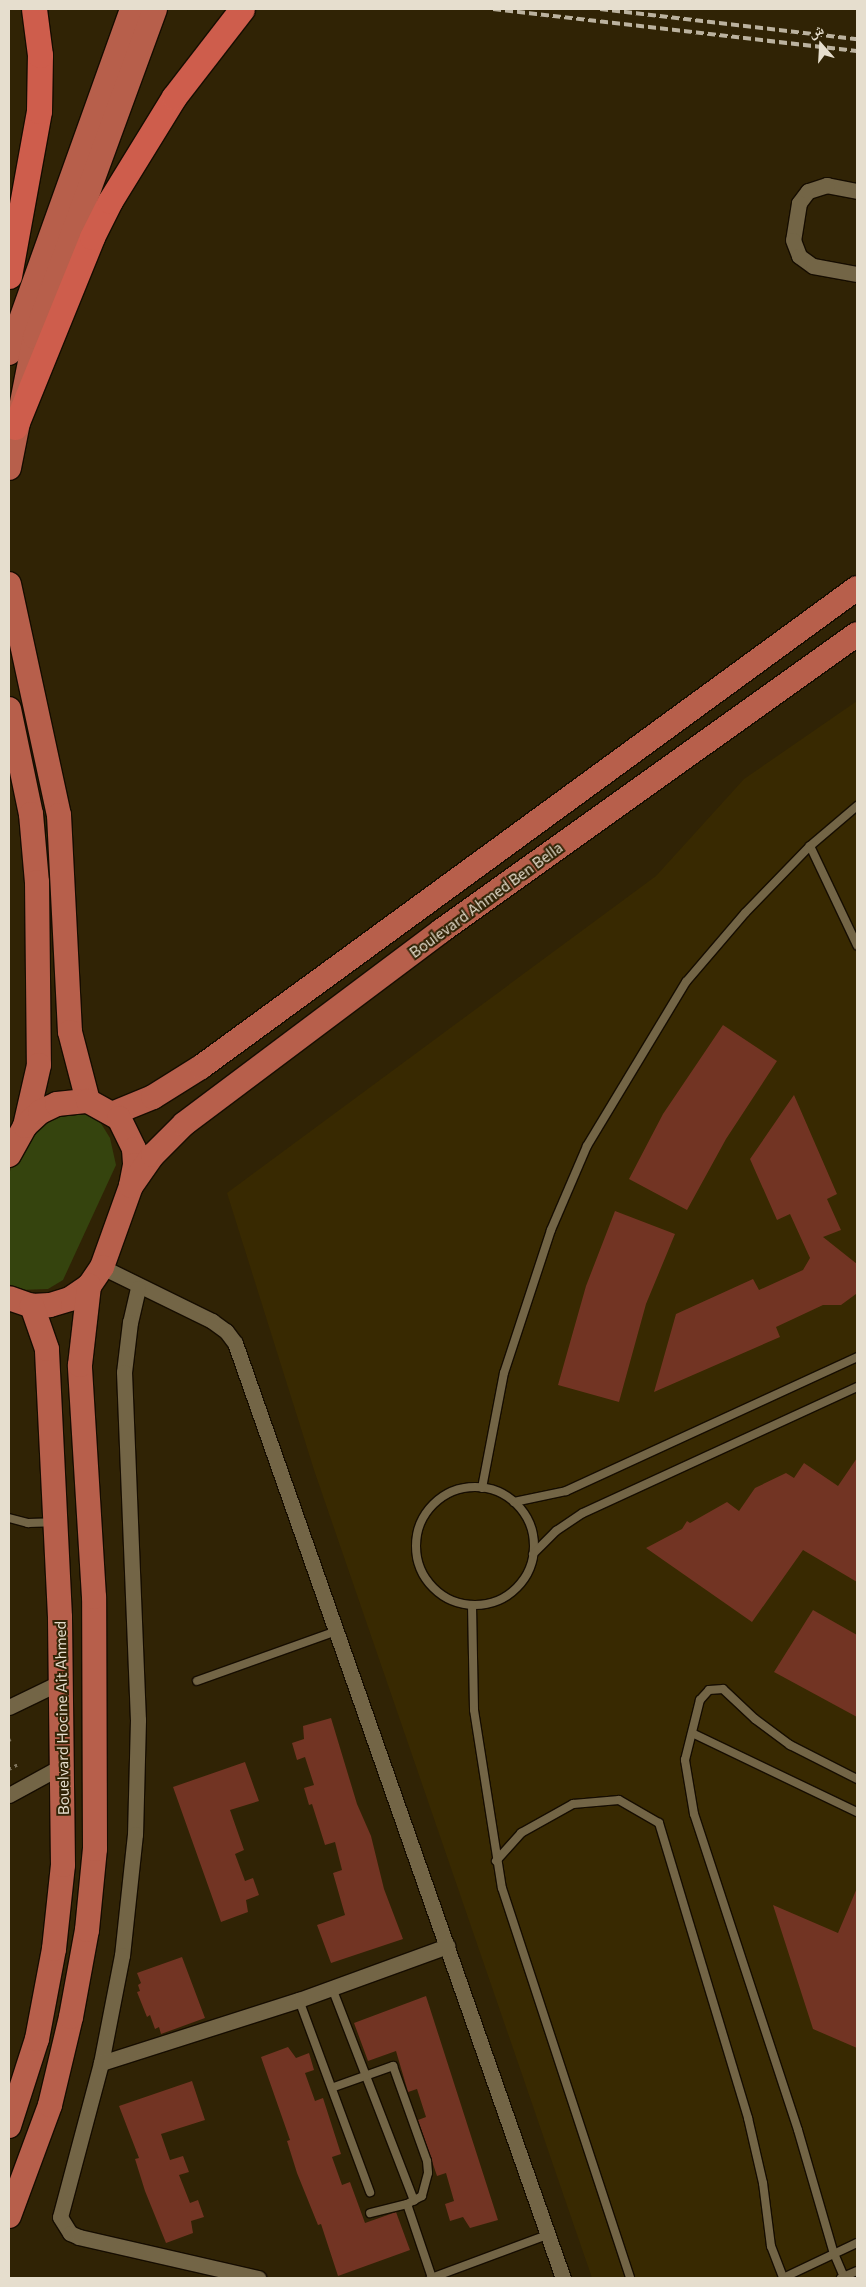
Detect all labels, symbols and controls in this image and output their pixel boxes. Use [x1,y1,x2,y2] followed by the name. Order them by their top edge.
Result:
[796,20,846,70] north arrow
[806,20,826,41] text: ش
[406,838,566,962] street label: Boulevard Ahmed Ben Bella
[51,1621,73,1815] street label: Bouelvard Hocine Ait Ahmed

